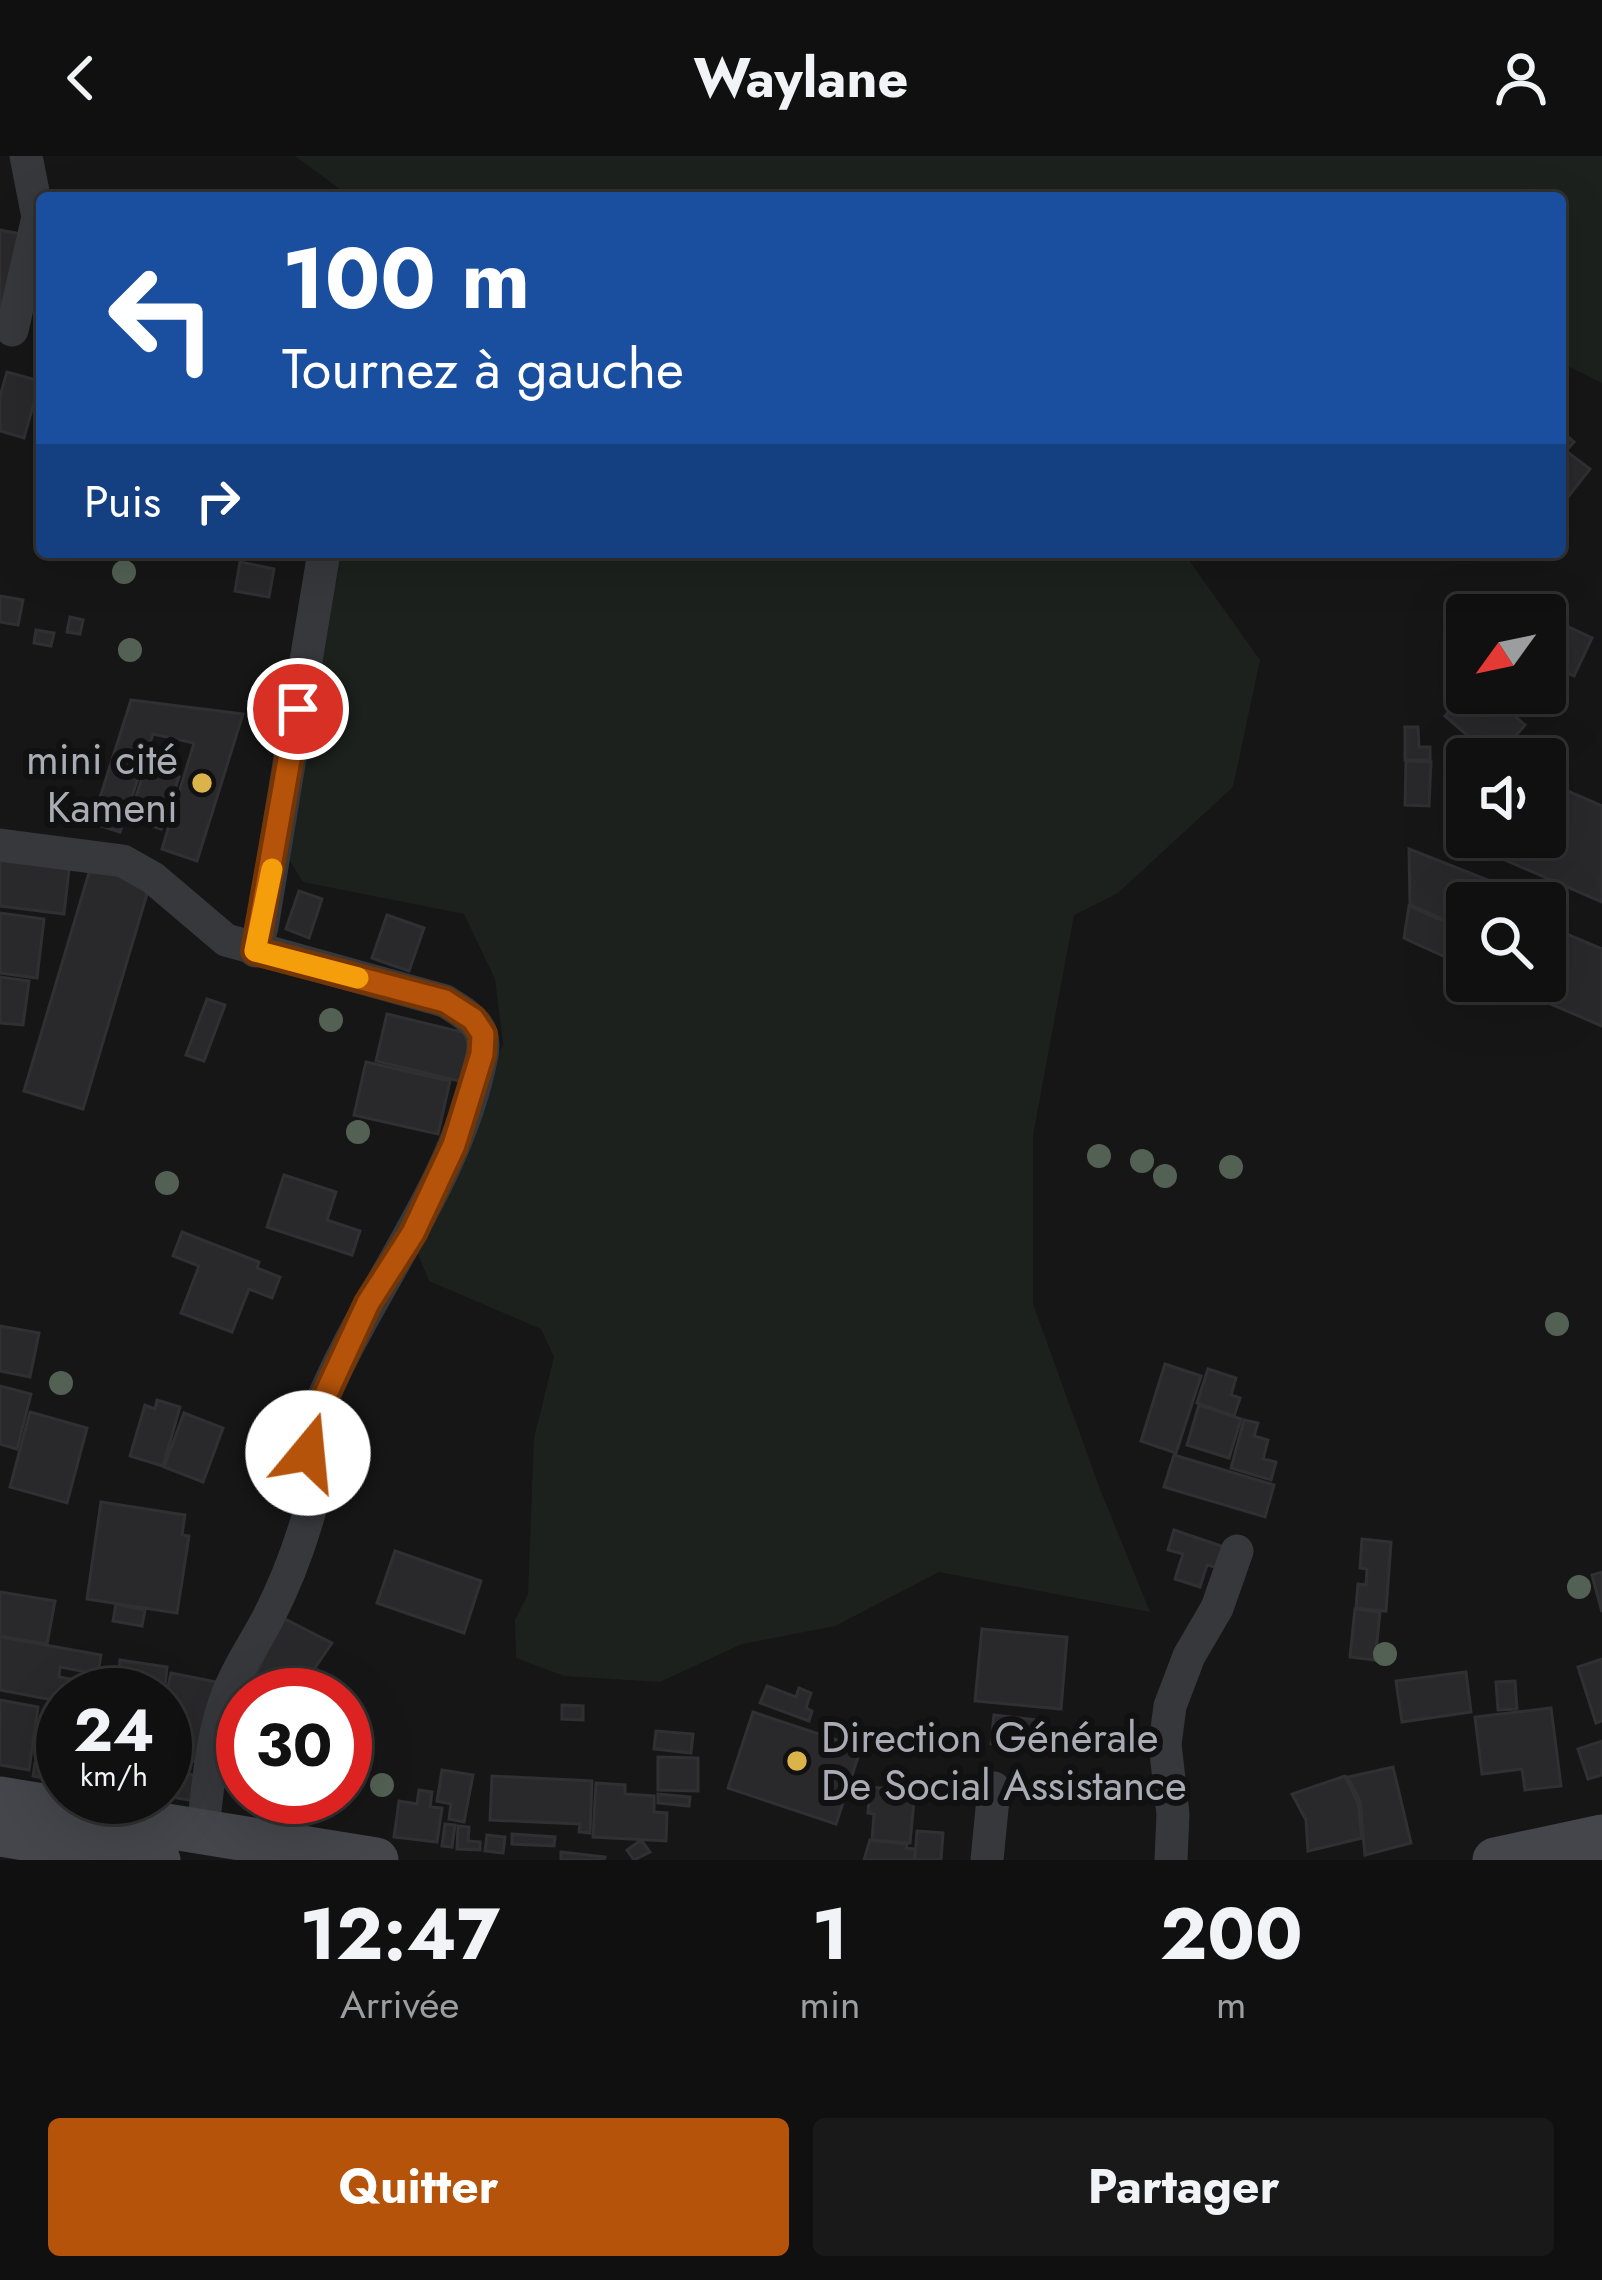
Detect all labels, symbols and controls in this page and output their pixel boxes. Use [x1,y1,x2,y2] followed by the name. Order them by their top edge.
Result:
[694,39,908,117] text: Waylane
[48,45,114,111] icon: back
[1488,45,1554,111] icon: person
[282,218,530,340] text: 100 m
[84,240,240,396] icon: left
[282,330,684,408] text: Tournez à gauche
[185,468,251,534] icon: right
[84,469,161,534] text: Puis
[1446,594,1566,714] north arrow
[1446,594,1566,1002] map controls
[247,658,349,760] pin
[265,676,331,742] icon: arrive
[26,729,178,838] place label: mini cité Kameni
[1446,738,1566,858] button: sound
[189,770,215,796] marker: mini cité Kameni
[1446,882,1566,1002] button: search
[245,1390,371,1516] position arrow
[216,1668,372,1824] speed limit sign: 30
[73,1687,155,1774] text: 24
[821,1707,1187,1816] place label: Direction Générale De Social Assistance
[784,1748,810,1774] marker: Direction Générale De Social Assistance
[80,1754,148,1797] text: km/h
[299,1882,500,1986] text: 12:47
[812,1882,848,1986] text: 1
[1160,1882,1303,1986] text: 200
[340,1976,459,2033] text: Arrivée
[800,1976,861,2033] text: min
[1216,1976,1247,2033] text: m
[48,2118,789,2256] button: Quitter
[813,2118,1554,2256] button: Partager

